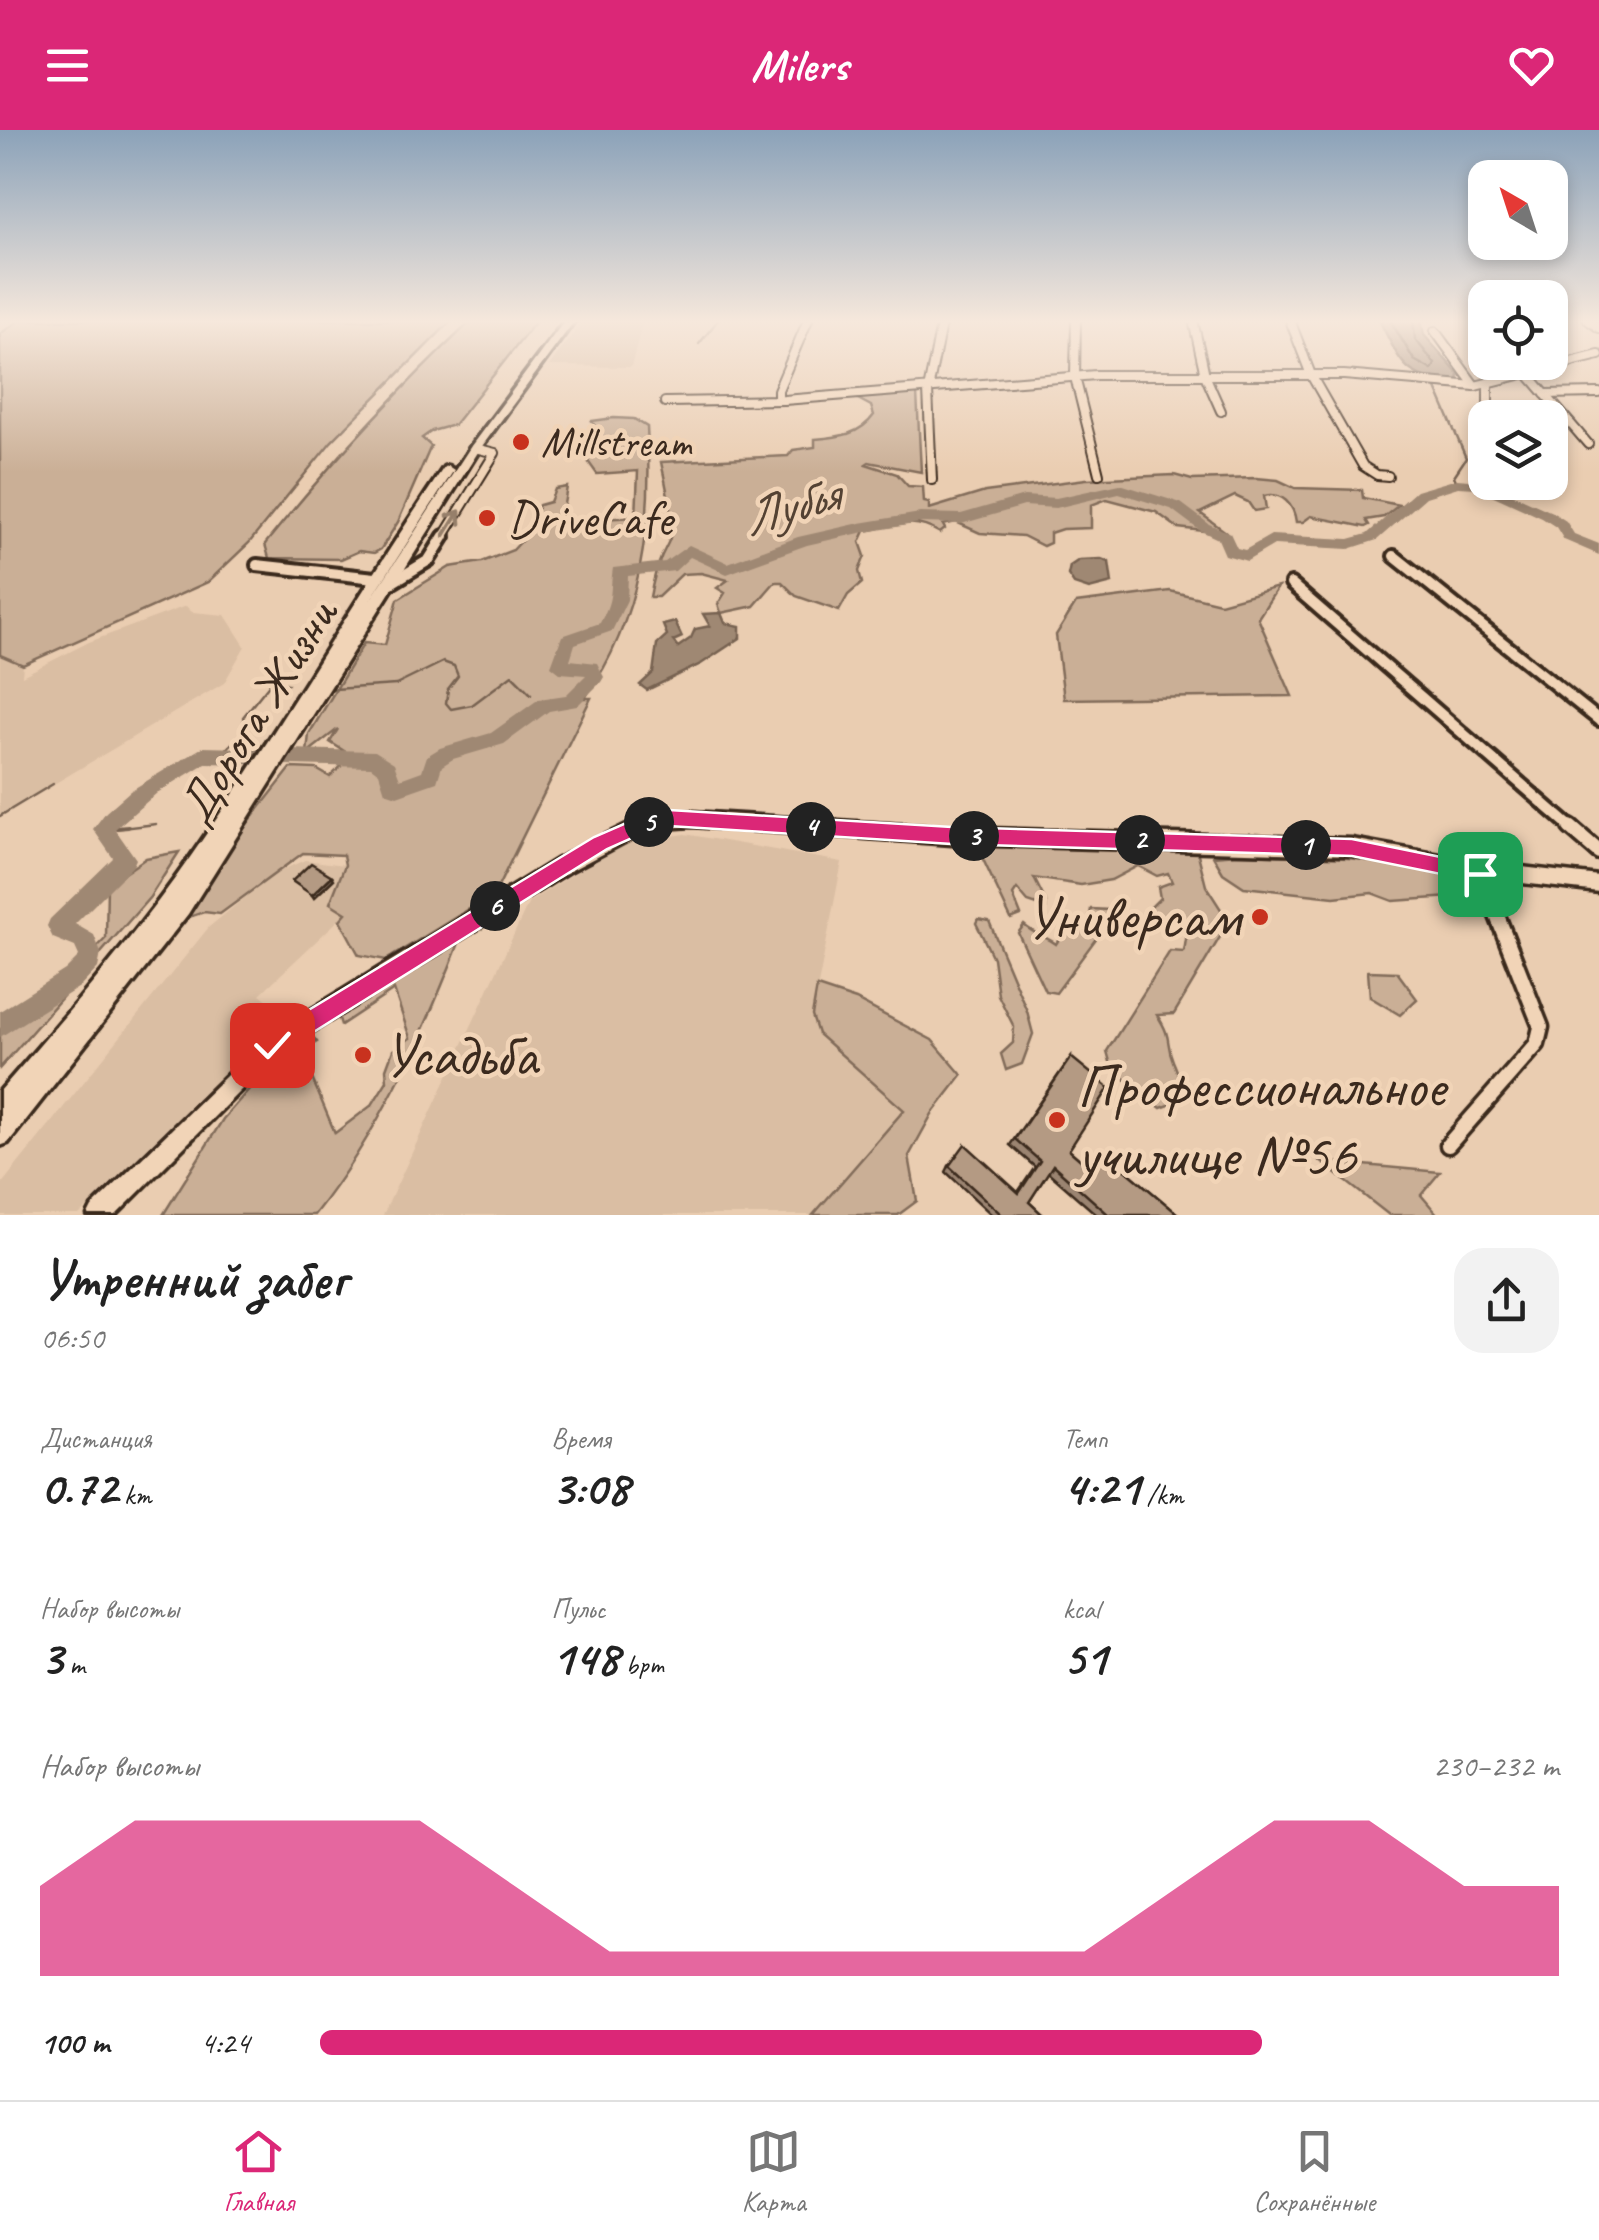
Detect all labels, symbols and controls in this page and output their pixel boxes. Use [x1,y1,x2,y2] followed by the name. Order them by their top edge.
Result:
[751,37,848,94] text: Milers
[40,38,95,93] icon: menu
[1504,38,1559,93] icon: heart
[1468,160,1568,260] north arrow
[1468,160,1568,500] map controls
[1468,280,1568,380] button: locate
[1468,400,1568,500] button: layers
[541,416,693,469] place label: Millstream
[510,431,532,453] marker: Millstream
[735,459,853,551] water label: Лубья
[507,487,676,550] place label: DriveCafe
[476,507,498,529] marker: DriveCafe
[442,509,462,538] one-way arrow
[163,584,352,835] street label: Дорога Жизни
[624,797,674,847] pin: 5
[786,802,836,852] pin: 4
[643,804,655,839] text: 5
[805,809,817,844] text: 4
[949,811,999,861] pin: 3
[1115,815,1165,865] pin: 2
[968,818,980,853] text: 3
[1281,820,1331,870] pin: 1
[1134,822,1146,857] text: 2
[1300,827,1312,862] text: 1
[1438,832,1523,917] pin
[1453,847,1508,902] icon: arrive
[1025,879,1244,955] place label: Универсам
[470,881,520,931] pin: 6
[488,888,502,923] text: 6
[1249,906,1271,928] marker: Универсам
[230,1003,315,1088] pin
[383,1017,541,1093] place label: Усадьба
[245,1018,300,1073] icon: check
[352,1044,374,1066] marker: Усадьба
[1074,1048,1449,1193] place label: Профессиональное училище №56
[1046,1109,1068,1131] marker: Профессиональное училище №56
[40,1244,347,1314] text: Утренний забег
[1454,1248,1559,1353] button: share
[40,1317,104,1358] text: 06:50
[40,1421,152,1456] text: Дистанция
[551,1421,610,1456] text: Время
[1063,1421,1108,1456] text: Темп
[40,1456,117,1519] text: 0.72
[551,1456,629,1519] text: 3:08
[1063,1456,1140,1519] text: 4:21
[117,1477,151,1512] text: km
[1140,1477,1183,1512] text: /km
[40,1591,179,1626] text: Набор высоты
[551,1591,605,1626] text: Пульс
[1063,1591,1100,1626] text: kcal
[40,1626,63,1689] text: 3
[551,1626,619,1689] text: 148
[1063,1626,1107,1689] text: 51
[63,1647,85,1682] text: m
[619,1647,664,1682] text: bpm
[40,1745,199,1786] text: Набор высоты
[1433,1745,1559,1786] text: 230–232 m
[40,2022,109,2063] text: 100 m
[200,2022,250,2063] text: 4:24
[224,2124,294,2219] tab: Главная
[742,2124,806,2219] tab: Карта
[1254,2124,1375,2219] tab: Сохранённые

